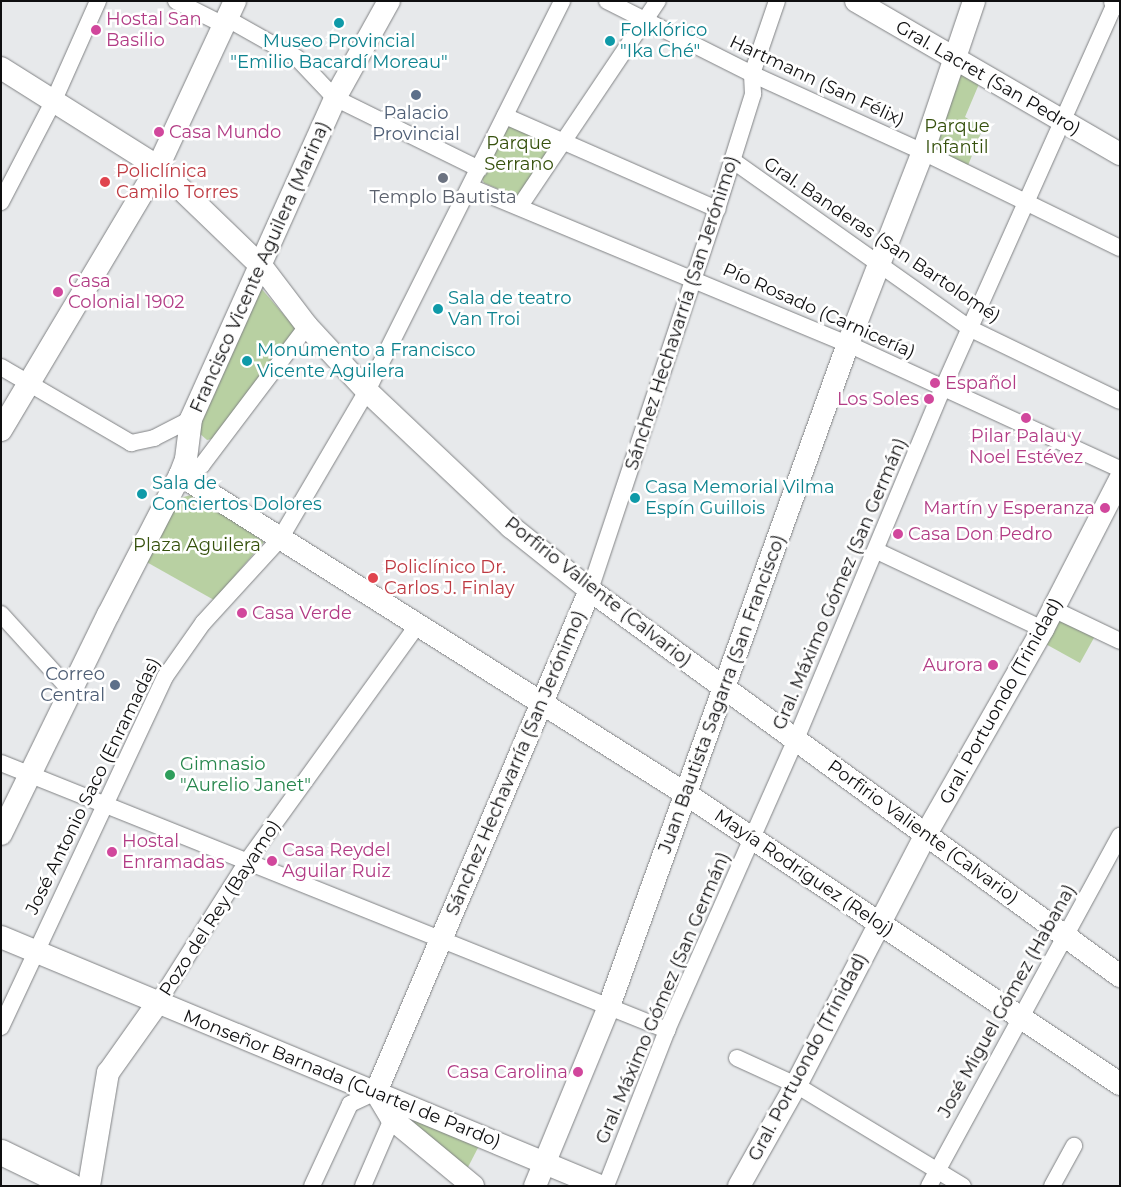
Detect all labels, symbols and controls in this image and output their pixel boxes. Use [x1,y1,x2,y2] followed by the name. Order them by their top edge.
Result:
[106,9,202,52] place label: Hostal San Basilio
[892,16,1084,140] street label: Gral. Lacret (San Pedro)
[333,17,345,29] marker: Museo Provincial "Emilio Bacardí Moreau"
[620,20,707,62] place label: Folklórico "Ika Ché"
[90,24,102,36] marker: Hostal San Basilio
[230,31,448,74] place label: Museo Provincial "Emilio Bacardí Moreau"
[726,31,908,131] street label: Hartmann (San Félix)
[604,35,616,47] marker: Folklórico "Ika Ché"
[410,89,422,101] marker: Palacio Provincial
[372,103,460,146] place label: Palacio Provincial
[924,116,990,158] park label: Parque Infantil
[186,118,334,416] street label: Francisco Vicente Aguilera (Marina)
[169,121,281,143] place label: Casa Mundo
[153,126,165,138] marker: Casa Mundo
[484,133,554,176] park label: Parque Serrano
[621,153,743,473] street label: Sánchez Hechavarría (San Jerónimo)
[760,153,1004,327] street label: Gral. Banderas (San Bartolomé)
[116,161,238,203] place label: Policlínica Camilo Torres
[437,172,449,184] marker: Templo Bautista
[98,175,112,189] marker: Policlínica Camilo Torres
[369,186,517,208] place label: Templo Bautista
[719,259,919,363] street label: Pío Rosado (Carnicería)
[68,271,185,314] place label: Casa Colonial 1902
[52,286,64,298] marker: Casa Colonial 1902
[448,288,571,330] place label: Sala de teatro Van Troi
[432,303,444,315] marker: Sala de teatro Van Troi
[257,340,476,382] place label: Monumento a Francisco Vicente Aguilera
[241,355,253,367] marker: Monumento a Francisco Vicente Aguilera
[945,372,1017,394] place label: Español
[929,377,941,389] marker: Español
[837,388,919,410] place label: Los Soles
[923,393,935,405] marker: Los Soles
[1020,412,1032,424] marker: Pilar Palau y Noel Estévez
[969,426,1083,468] place label: Pilar Palau y Noel Estévez
[769,435,911,733] street label: Gral. Máximo Gómez (San Germán)
[152,473,322,516] place label: Sala de Conciertos Dolores
[645,477,835,520] place label: Casa Memorial Vilma Espín Guillois
[136,488,148,500] marker: Sala de Conciertos Dolores
[629,492,641,504] marker: Casa Memorial Vilma Espín Guillois
[923,497,1095,519] place label: Martín y Esperanza
[1099,502,1111,514] marker: Martín y Esperanza
[500,512,696,672] street label: Porfirio Valiente (Calvario)
[908,523,1052,545] place label: Casa Don Pedro
[892,528,904,540] marker: Casa Don Pedro
[654,532,790,856] street label: Juan Bautista Sagarra (San Francisco)
[133,534,261,556] park label: Plaza Aguilera
[384,557,515,600] place label: Policlínico Dr. Carlos J. Finlay
[366,571,380,585] marker: Policlínico Dr. Carlos J. Finlay
[935,594,1067,808] street label: Gral. Portuondo (Trinidad)
[252,602,352,624] place label: Casa Verde
[236,607,248,619] marker: Casa Verde
[442,607,590,919] street label: Sánchez Hechavarría (San Jerónimo)
[21,654,165,918] street label: José Antonio Saco (Enramadas)
[923,654,983,676] place label: Aurora
[987,659,999,671] marker: Aurora
[40,664,105,706] place label: Correo Central
[109,679,121,691] marker: Correo Central
[180,754,311,796] place label: Gimnasio "Aurelio Janet"
[823,755,1023,909] street label: Porfirio Valiente (Calvario)
[164,769,176,781] marker: Gimnasio "Aurelio Janet"
[710,805,898,941] street label: Mayía Rodríguez (Reloj)
[155,816,285,1000] street label: Pozo del Rey (Bayamo)
[122,831,225,874] place label: Hostal Enramadas
[282,840,391,882] place label: Casa Reydel Aguilar Ruiz
[106,846,118,858] marker: Hostal Enramadas
[592,849,734,1147] street label: Gral. Máximo Gómez (San Germán)
[266,855,278,867] marker: Casa Reydel Aguilar Ruiz
[934,881,1080,1121] street label: José Miguel Gómez (Habana)
[744,949,872,1165] street label: Gral. Portuondo (Trinidad)
[180,1005,504,1153] street label: Monseñor Barnada (Cuartel de Pardo)
[447,1061,568,1083] place label: Casa Carolina
[572,1066,584,1078] marker: Casa Carolina

